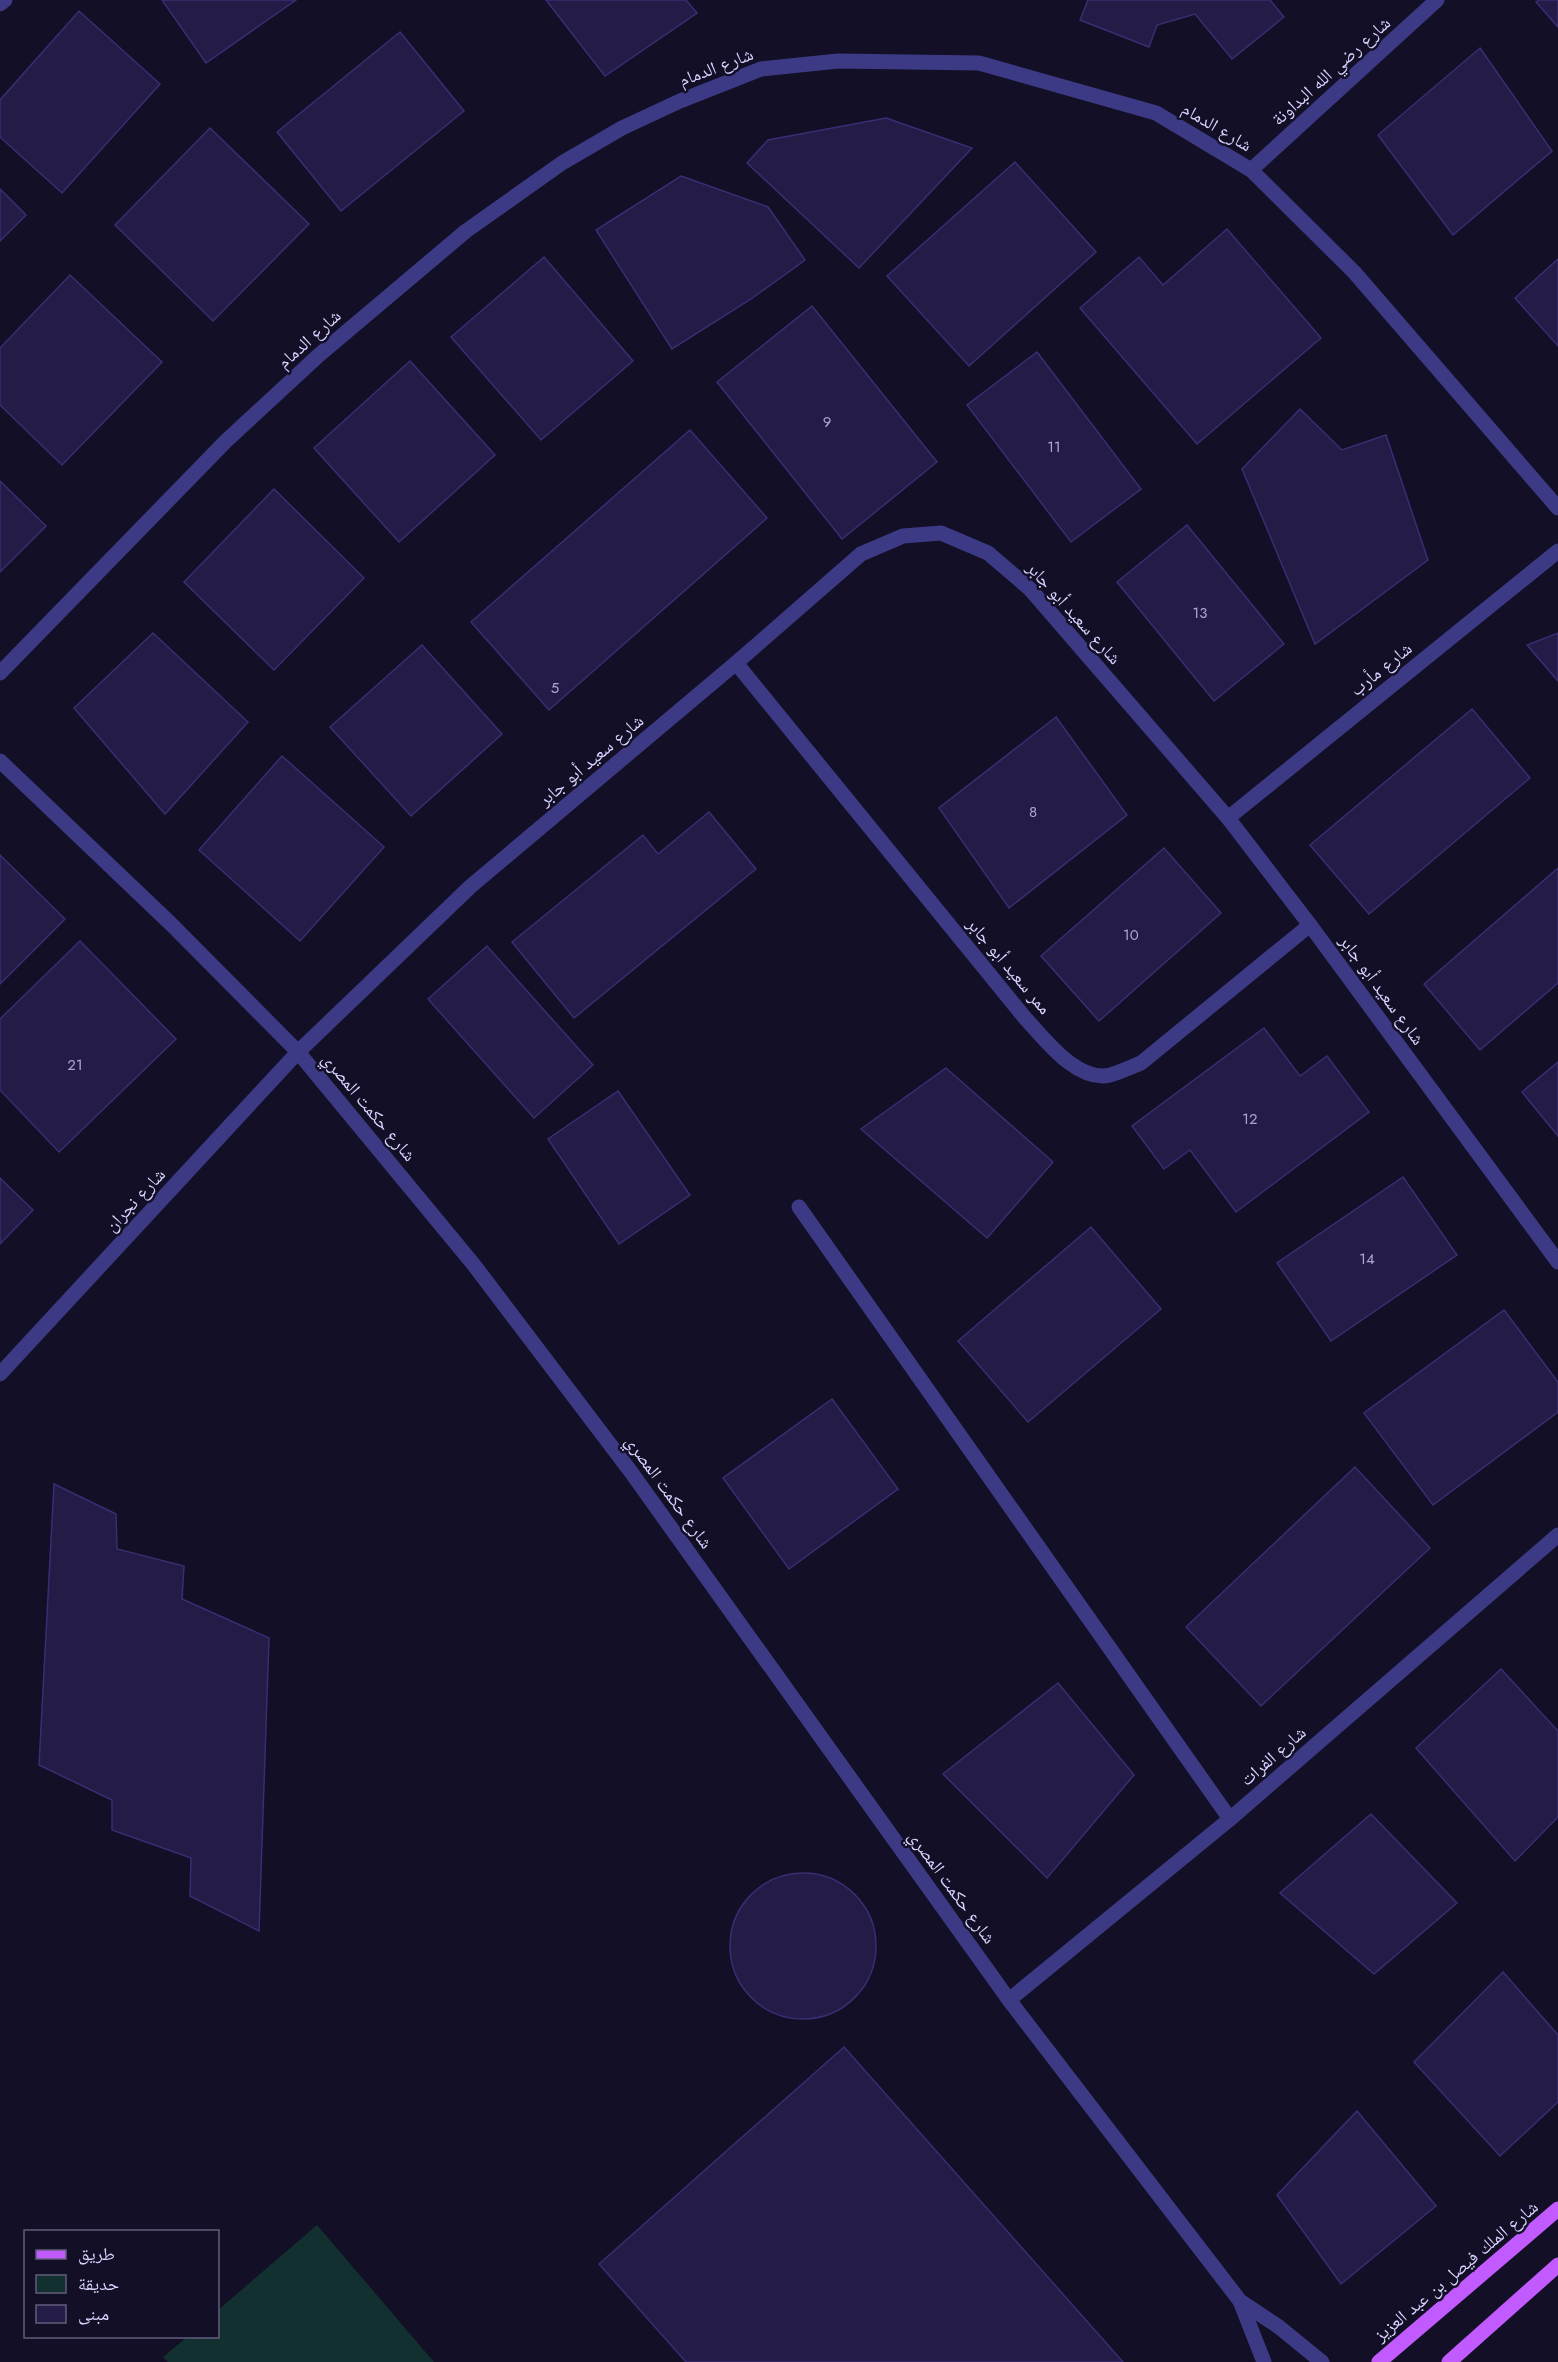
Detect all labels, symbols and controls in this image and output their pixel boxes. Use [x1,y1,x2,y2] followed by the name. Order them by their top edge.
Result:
[1266,10,1397,133] street label: شارع رضي الله البداونة
[675,41,757,93] street label: شارع الدمام
[1177,96,1257,158] street label: شارع الدمام
[271,303,347,375] street label: شارع الدمام
[823,411,831,433] house number: 9
[1047,436,1061,458] house number: 11
[1020,555,1127,670] street label: شارع سعيد أبو جابر
[1193,602,1207,624] house number: 13
[1344,636,1418,702] street label: شارع مأرب
[551,677,559,699] house number: 5
[532,708,649,813] street label: شارع سعيد أبو جابر
[1029,801,1037,823] house number: 8
[960,911,1057,1020] street label: ممر سعيد أبو جابر
[1123,924,1139,946] house number: 10
[1333,929,1431,1050] street label: شارع سعيد أبو جابر
[315,1047,422,1168] street label: شارع حكمت المصري
[67,1054,83,1076] house number: 21
[1242,1108,1258,1130] house number: 12
[99,1162,171,1238] street label: شارع نجران
[1359,1248,1375,1270] house number: 14
[618,1430,719,1555] street label: شارع حكمت المصري
[1234,1720,1312,1792] street label: شارع الفرات
[901,1825,1002,1950] street label: شارع حكمت المصري
[1367,2194,1544,2348] street label: شارع الملك فيصل بن عبد العزيز
[24,2230,219,2338] legend
[78,2241,115,2267] text: طريق
[78,2271,119,2297] text: حديقة
[78,2301,109,2327] text: مبنى

